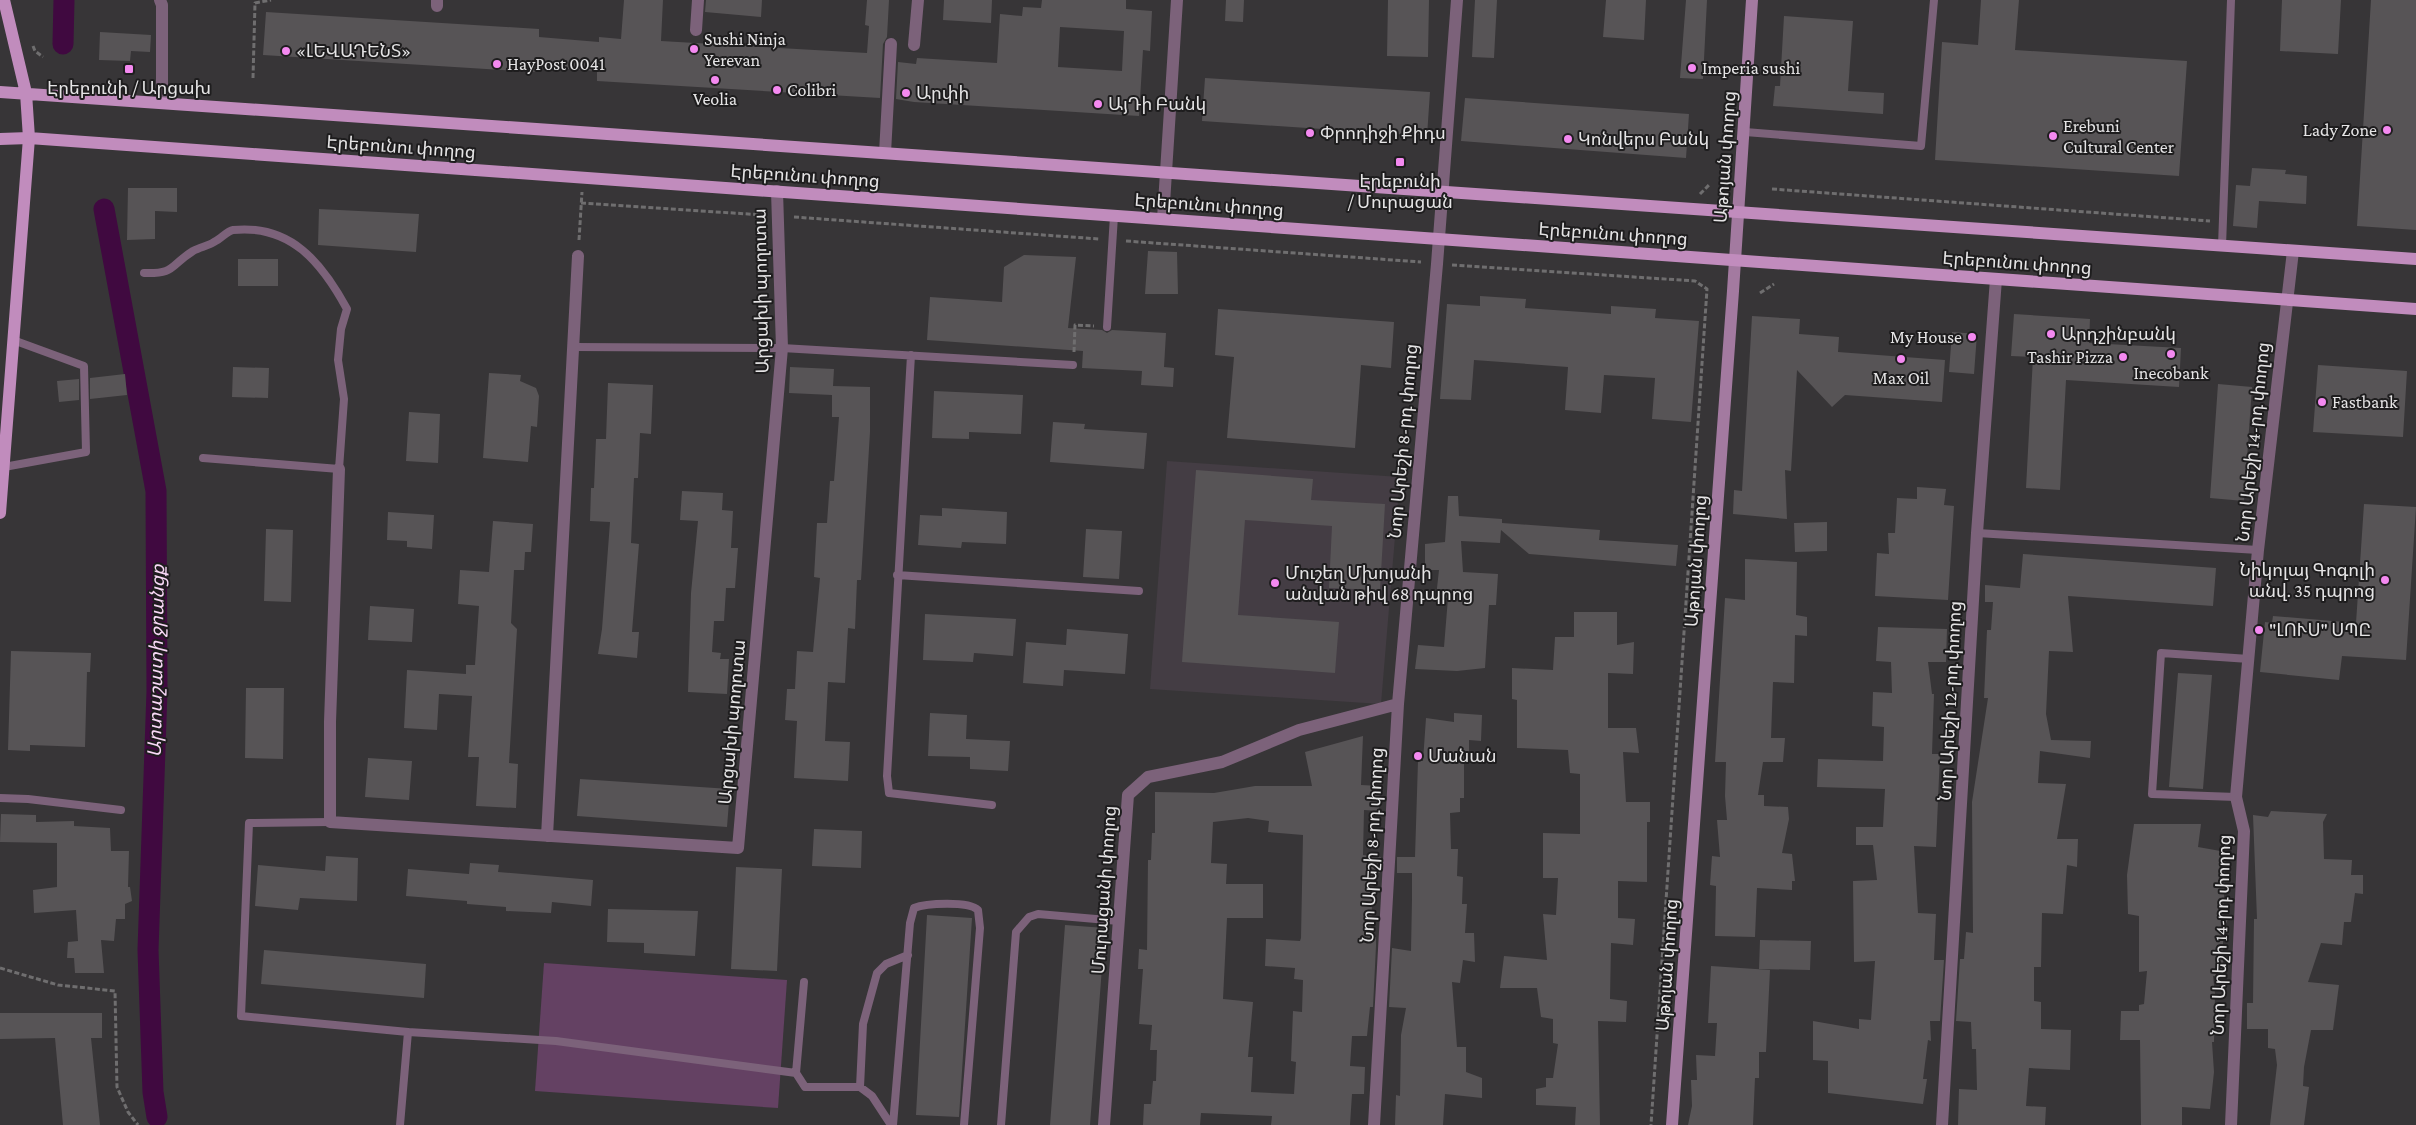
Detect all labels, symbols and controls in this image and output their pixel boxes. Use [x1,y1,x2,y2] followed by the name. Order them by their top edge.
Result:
[704,29,786,70] place label: Sushi Ninja Yerevan
[296,41,411,61] place label: «ԼԵՎԱԴԵՆՏ»
[688,43,700,55] marker: Sushi Ninja Yerevan
[280,45,292,57] marker: «ԼԵՎԱԴԵՆՏ»
[507,54,605,74] place label: HayPost 0041
[491,58,503,70] marker: HayPost 0041
[1702,58,1800,78] place label: Imperia sushi
[1686,62,1698,74] marker: Imperia sushi
[123,63,135,75] marker: Էրեբունի / Արցախ
[709,74,721,86] marker: Veolia
[47,78,211,98] place label: Էրեբունի / Արցախ
[787,80,837,100] place label: Colibri
[916,83,969,103] place label: Արփի
[771,84,783,96] marker: Colibri
[900,87,912,99] marker: Արփի
[693,89,737,109] place label: Veolia
[1710,90,1740,224] street label: Աթոյան փողոց
[1108,94,1206,114] place label: ԱյԴի Բանկ
[1092,98,1104,110] marker: ԱյԴի Բանկ
[2063,116,2175,157] place label: Erebuni Cultural Center
[2303,120,2377,140] place label: Lady Zone
[1320,123,1446,143] place label: Փրոդիջի Քիդս
[2381,124,2393,136] marker: Lady Zone
[1304,127,1316,139] marker: Փրոդիջի Քիդս
[1578,129,1709,149] place label: Կոնվերս Բանկ
[2047,130,2059,142] marker: Erebuni Cultural Center
[326,132,476,162] street label: Էրեբունու փողոց
[1562,133,1574,145] marker: Կոնվերս Բանկ
[1394,156,1406,168] marker: Էրեբունի / Մուրացան
[730,161,880,191] street label: Էրեբունու փողոց
[1347,171,1453,212] place label: Էրեբունի / Մուրացան
[1134,190,1284,220] street label: Էրեբունու փողոց
[750,208,772,374] street label: Արցախի պողոտա
[1538,219,1688,249] street label: Էրեբունու փողոց
[1942,248,2092,278] street label: Էրեբունու փողոց
[2061,324,2176,344] place label: Արդշինբանկ
[1890,327,1962,347] place label: My House
[2045,328,2057,340] marker: Արդշինբանկ
[1966,331,1978,343] marker: My House
[2233,341,2273,543] street label: Նոր Արեշի 14-րդ փողոց
[1385,343,1421,539] street label: Նոր Արեշի 8-րդ փողոց
[2027,347,2113,367] place label: Tashir Pizza
[2165,348,2177,360] marker: Inecobank
[2117,351,2129,363] marker: Tashir Pizza
[1895,353,1907,365] marker: Max Oil
[2133,363,2209,383] place label: Inecobank
[1873,368,1930,388] place label: Max Oil
[2332,392,2398,412] place label: Fastbank
[2316,396,2328,408] marker: Fastbank
[1681,494,1711,628] street label: Աթոյան փողոց
[2239,560,2375,601] place label: Նիկոլայ Գոգոլի անվ. 35 դպրոց
[1285,563,1473,604] place label: Մուշեղ Մխոյանի անվան թիվ 68 դպրոց
[144,564,169,758] water label: Արտաշատի ջրանցք
[2379,574,2391,586] marker: Նիկոլայ Գոգոլի անվ. 35 դպրոց
[1269,577,1281,589] marker: Մուշեղ Մխոյանի անվան թիվ 68 դպրոց
[1935,600,1965,802] street label: Նոր Արեշի 12-րդ փողոց
[2269,620,2371,640] place label: "ԼՈՒՍ" ՍՊԸ
[2253,624,2265,636] marker: "ԼՈՒՍ" ՍՊԸ
[715,639,749,805] street label: Արցախի պողոտա
[1428,746,1497,766] place label: Մանան
[1357,747,1387,943] street label: Նոր Արեշի 8-րդ փողոց
[1412,750,1424,762] marker: Մանան
[1088,805,1120,975] street label: Մուրացանի փողոց
[2207,834,2235,1036] street label: Նոր Արեշի 14-րդ փողոց
[1652,898,1682,1032] street label: Աթոյան փողոց

